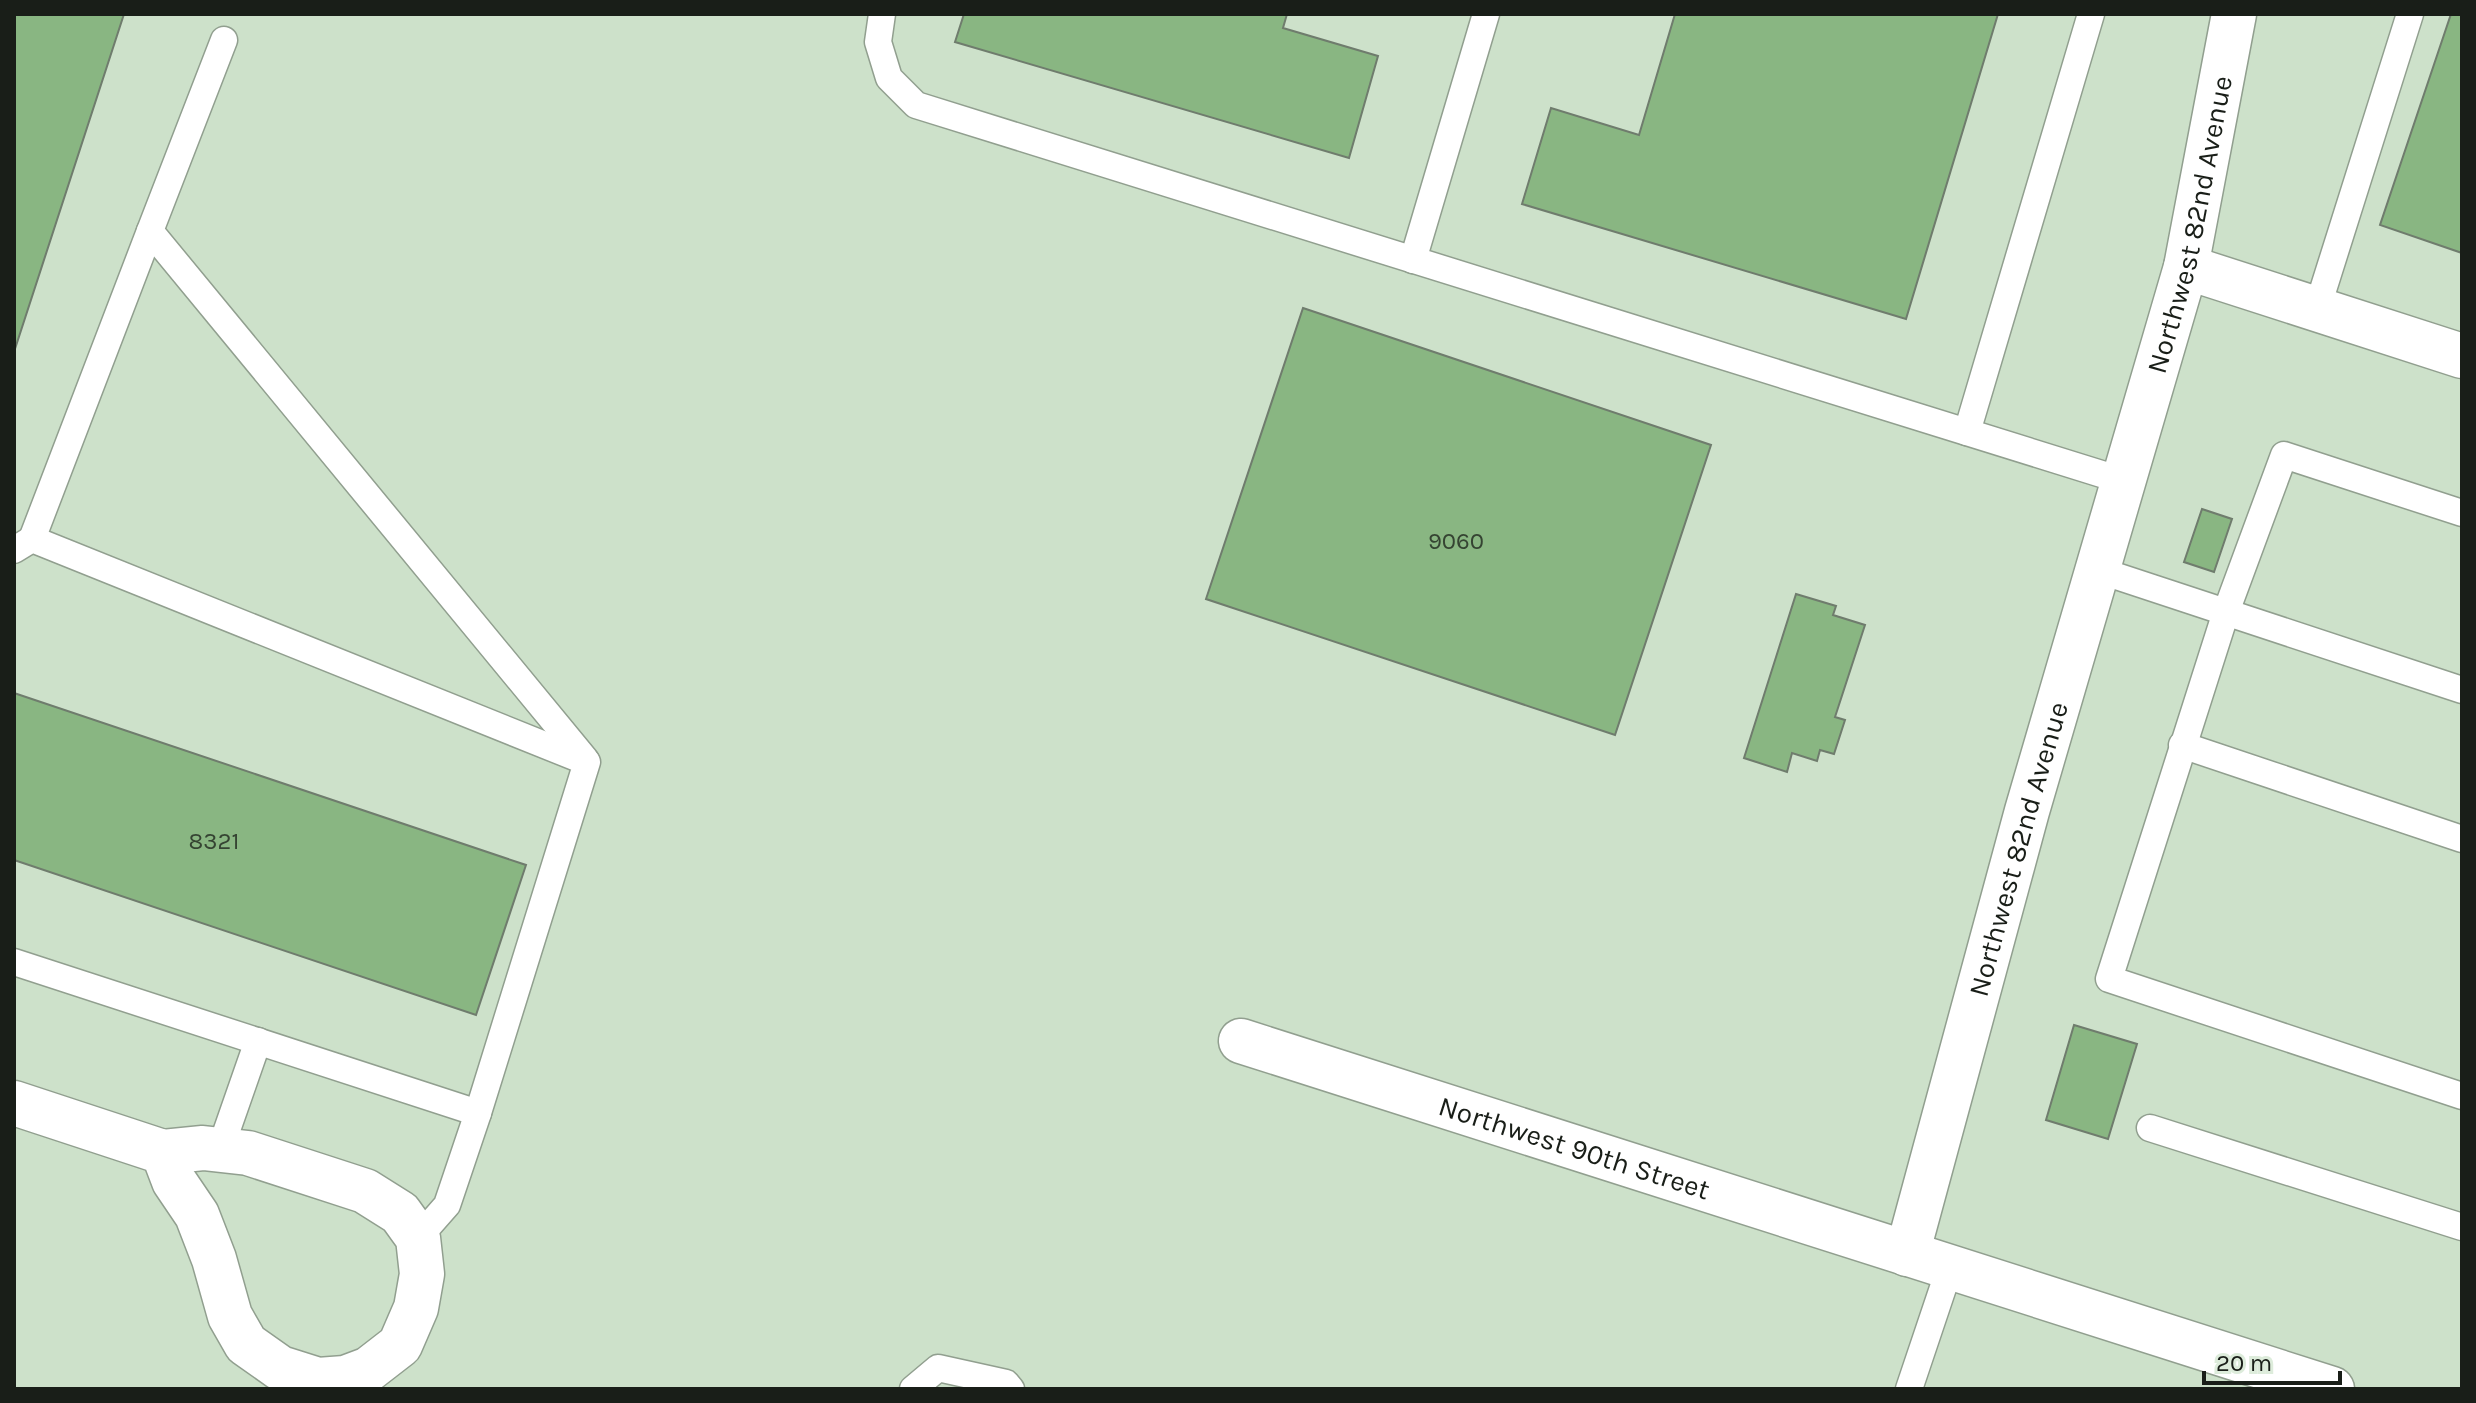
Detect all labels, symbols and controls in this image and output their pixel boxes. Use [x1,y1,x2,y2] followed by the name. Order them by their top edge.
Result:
[2140,73,2239,377] street label: Northwest 82nd Avenue
[1428,527,1484,555] house number: 9060
[1962,698,2075,1000] street label: Northwest 82nd Avenue
[189,827,239,855] house number: 8321
[1435,1089,1714,1206] street label: Northwest 90th Street
[2204,1335,2340,1385] scale bar
[2216,1349,2272,1377] text: 20 m

